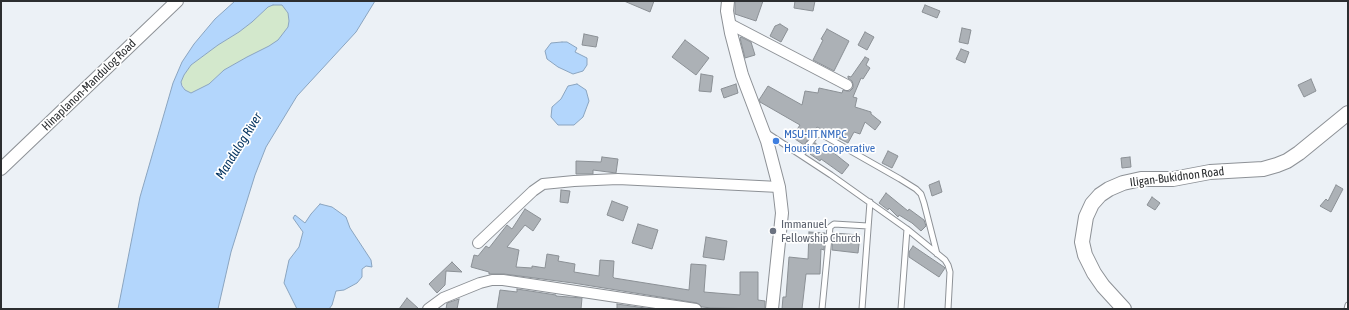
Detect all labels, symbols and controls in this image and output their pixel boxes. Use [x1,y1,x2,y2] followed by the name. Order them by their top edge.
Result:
[39,36,139,134] street label: Hinaplanon-Mandulog Road
[212,110,266,182] water label: Mandulog River
[784,127,875,155] place label: MSU-IIT NMPC Housing Cooperative
[771,136,781,146] marker: MSU-IIT NMPC Housing Cooperative
[1129,164,1225,190] street label: Iligan-Bukidnon Road
[781,217,861,245] place label: Immanuel Fellowship Church
[768,226,778,236] marker: Immanuel Fellowship Church

